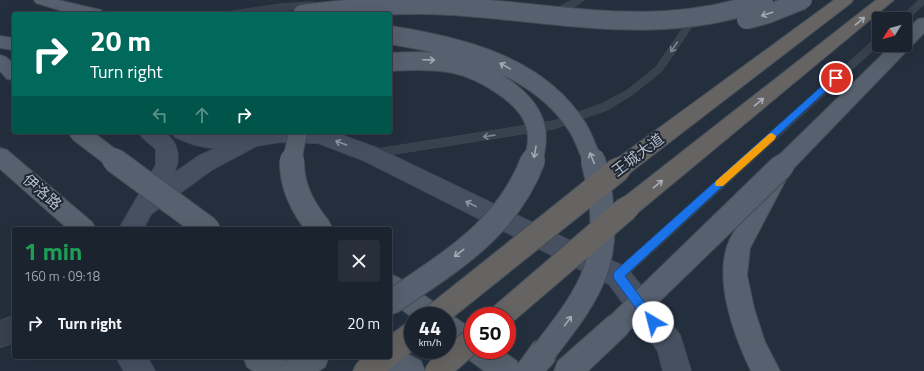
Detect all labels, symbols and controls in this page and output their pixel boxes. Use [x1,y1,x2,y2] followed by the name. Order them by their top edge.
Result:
[760,11,773,18] one-way arrow
[872,12,912,52] north arrow
[872,12,912,52] map controls
[855,16,866,25] one-way arrow
[90,19,151,62] text: 20 m
[24,28,76,80] icon: right
[670,41,678,53] one-way arrow
[422,57,435,64] one-way arrow
[90,58,163,85] text: Turn right
[499,61,511,69] one-way arrow
[819,61,853,95] pin
[825,67,847,89] icon: arrive
[754,98,765,107] one-way arrow
[149,104,171,126] icon: left
[191,104,213,126] icon: ahead
[233,104,255,126] icon: right
[607,127,669,182] street label: 王城大道
[482,132,495,140] one-way arrow
[334,139,347,146] one-way arrow
[531,145,539,158] one-way arrow
[587,152,595,164] one-way arrow
[18,168,67,215] street label: 伊洛路
[652,179,663,188] one-way arrow
[466,199,478,207] one-way arrow
[24,233,82,269] text: 1 min
[338,240,380,282] button: close
[453,249,464,257] one-way arrow
[24,266,100,286] text: 160 m · 09:18
[632,301,674,343] position arrow
[464,307,516,359] speed limit sign: 50
[24,312,46,334] icon: right
[58,312,122,335] text: Turn right
[347,312,380,335] text: 20 m
[419,312,441,343] text: 44
[564,316,572,327] one-way arrow
[419,335,441,350] text: km/h

